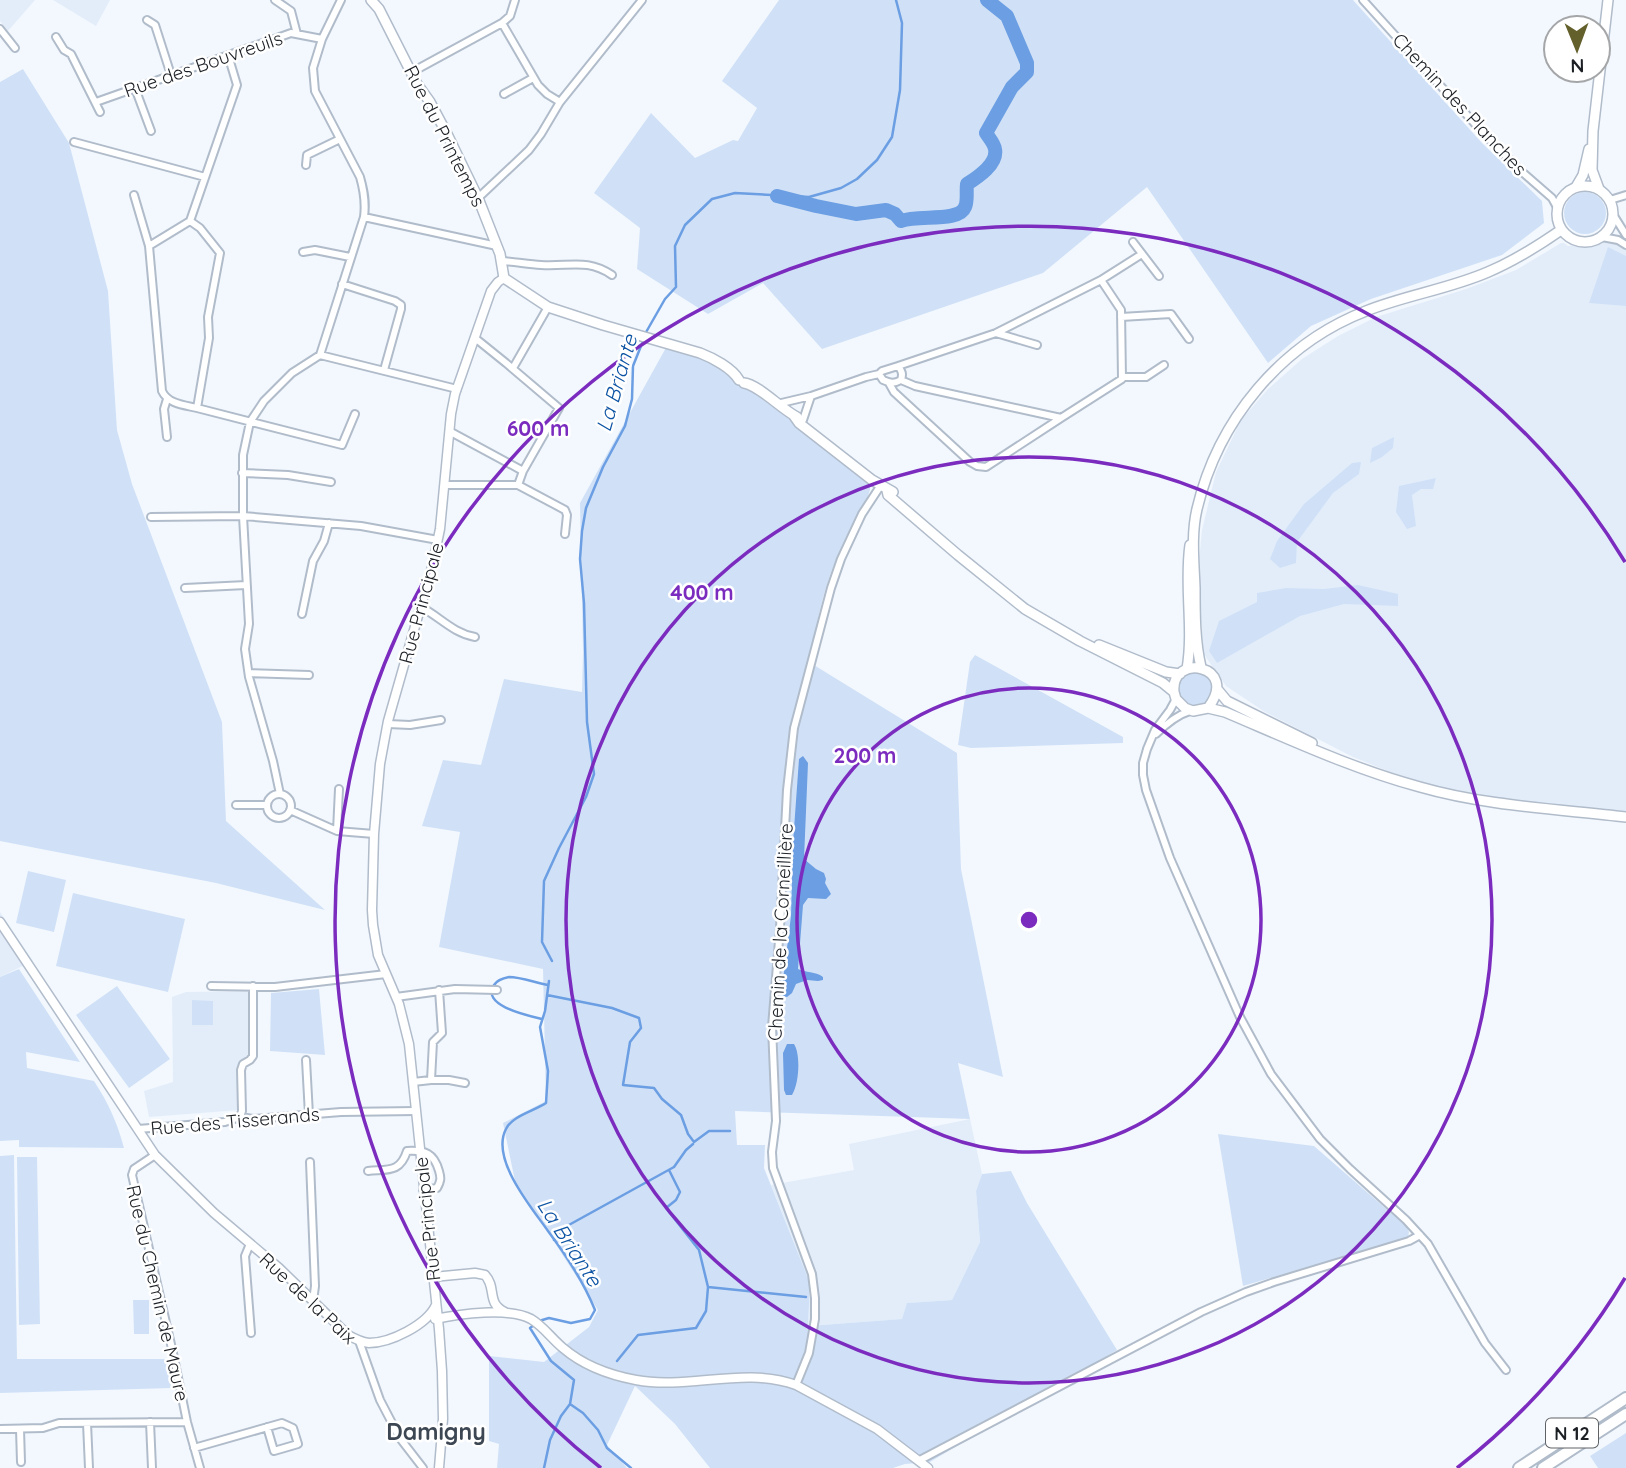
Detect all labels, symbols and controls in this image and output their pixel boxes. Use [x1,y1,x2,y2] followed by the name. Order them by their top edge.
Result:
[1542,14,1612,84] north arrow
[121,26,286,102] street label: Rue des Bouvreuils
[1388,28,1532,180] street label: Chemin des Planches
[1570,54,1584,78] text: N
[399,61,491,211] street label: Rue du Printemps
[590,330,643,434] water label: La Briante
[507,415,569,441] text: 600 m
[393,540,449,666] street label: Rue Principale
[670,579,734,605] text: 400 m
[834,742,896,768] text: 200 m
[762,822,798,1042] street label: Chemin de la Corneillière
[1017,908,1041,932] centre of rings
[149,1102,321,1140] street label: Rue des Tisserands
[409,1156,445,1282] street label: Rue Principale
[121,1182,195,1404] street label: Rue du Chemin de Maure
[532,1193,609,1292] water label: La Briante
[255,1247,361,1349] street label: Rue de la Paix
[386,1417,486,1446] district label: Damigny
[1546,1418,1598,1448] road number: N 12

